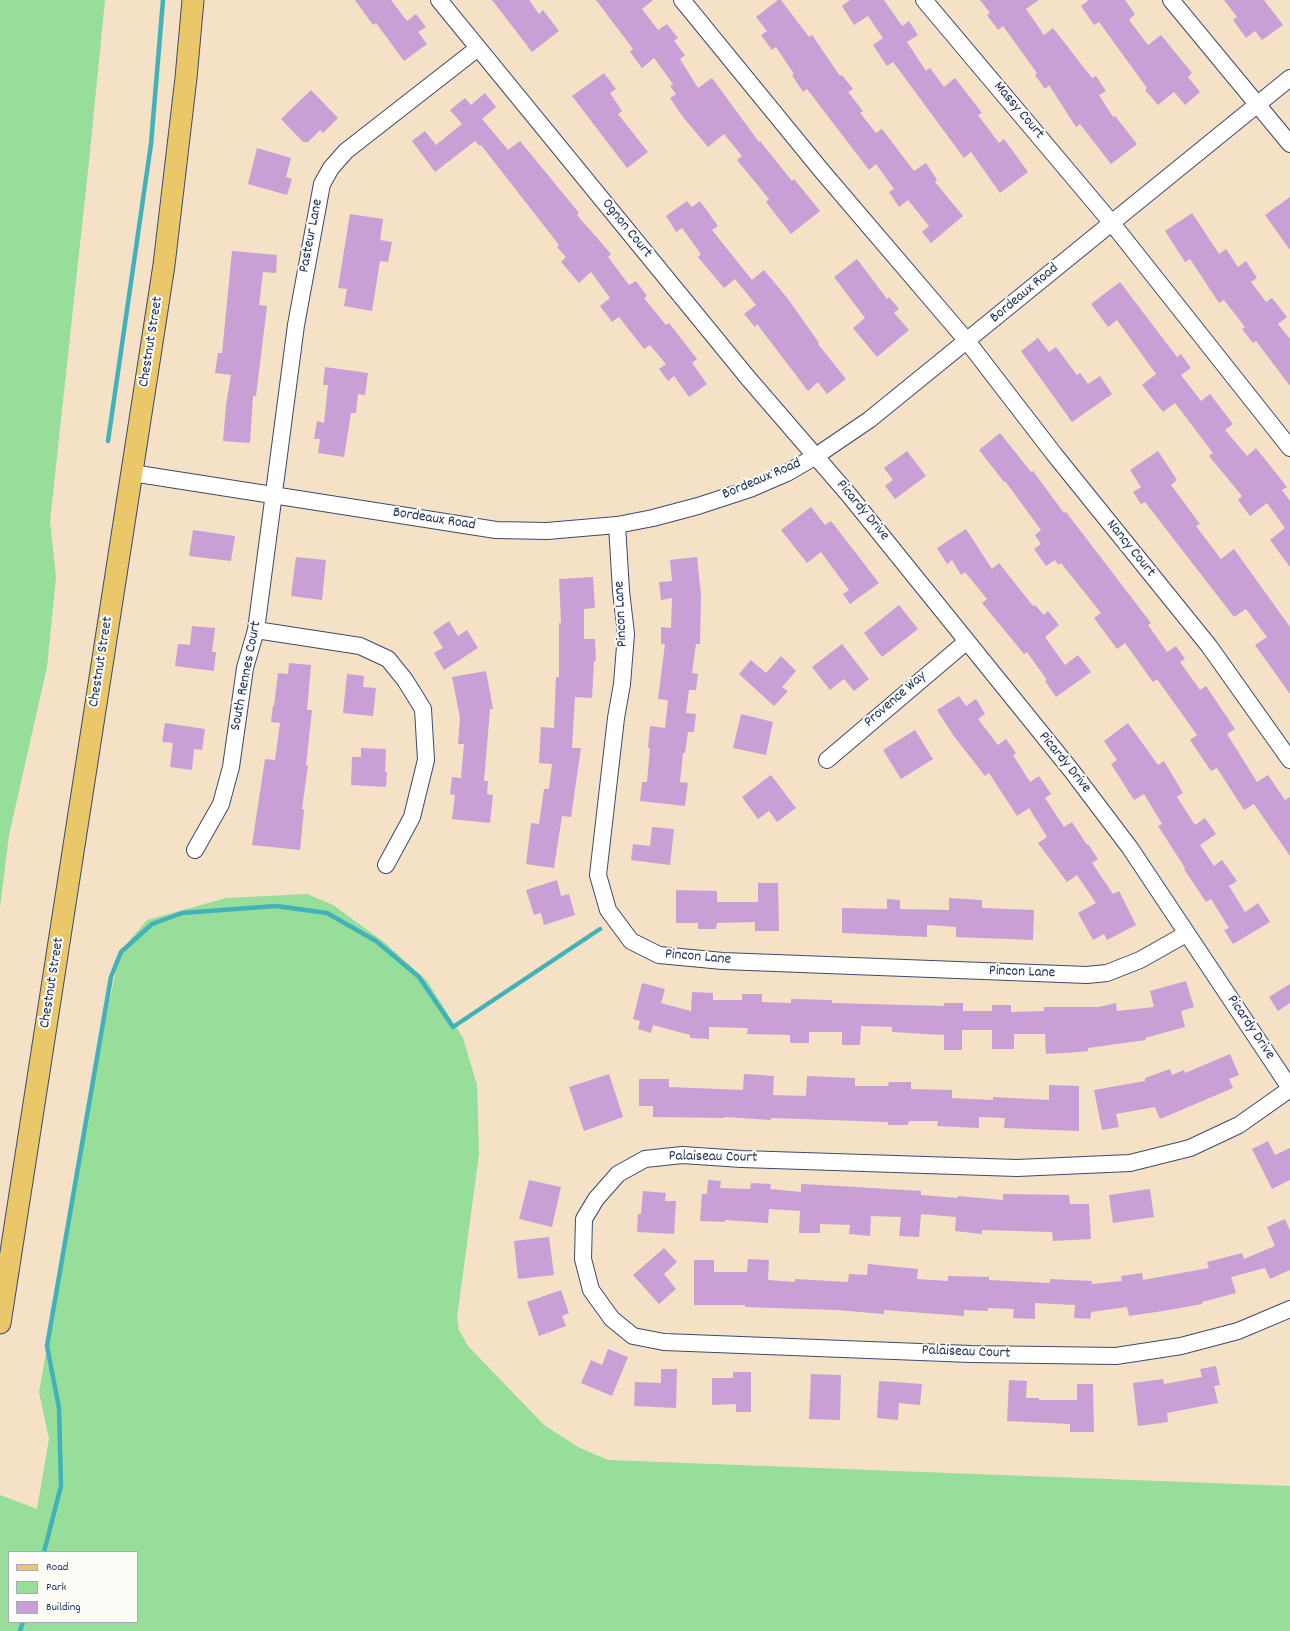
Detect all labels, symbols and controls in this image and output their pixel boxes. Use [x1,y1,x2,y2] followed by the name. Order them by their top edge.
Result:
[989,79,1047,143] street label: Massy Court
[597,196,655,262] street label: Ognon Court
[296,198,328,274] street label: Pasteur Lane
[987,260,1063,328] street label: Bordeaux Road
[136,295,168,389] street label: Chestnut Street
[720,455,804,505] street label: Bordeaux Road
[831,477,893,545] street label: Picardy Drive
[391,505,477,535] street label: Bordeaux Road
[1101,517,1159,581] street label: Nancy Court
[611,580,633,648] street label: Pincon Lane
[86,615,118,709] street label: Chestnut Street
[228,620,266,732] street label: South Rennes Court
[861,668,931,732] street label: Provence Way
[1034,729,1094,797] street label: Picardy Drive
[37,936,69,1030] street label: Chestnut Street
[664,946,732,970] street label: Pincon Lane
[989,963,1055,983] street label: Pincon Lane
[1222,992,1278,1064] street label: Picardy Drive
[669,1148,757,1168] street label: Palaiseau Court
[921,1342,1011,1364] street label: Palaiseau Court
[8,1551,138,1623] legend
[46,1559,68,1576] text: Road
[46,1579,66,1596] text: Park
[46,1599,81,1616] text: Building

